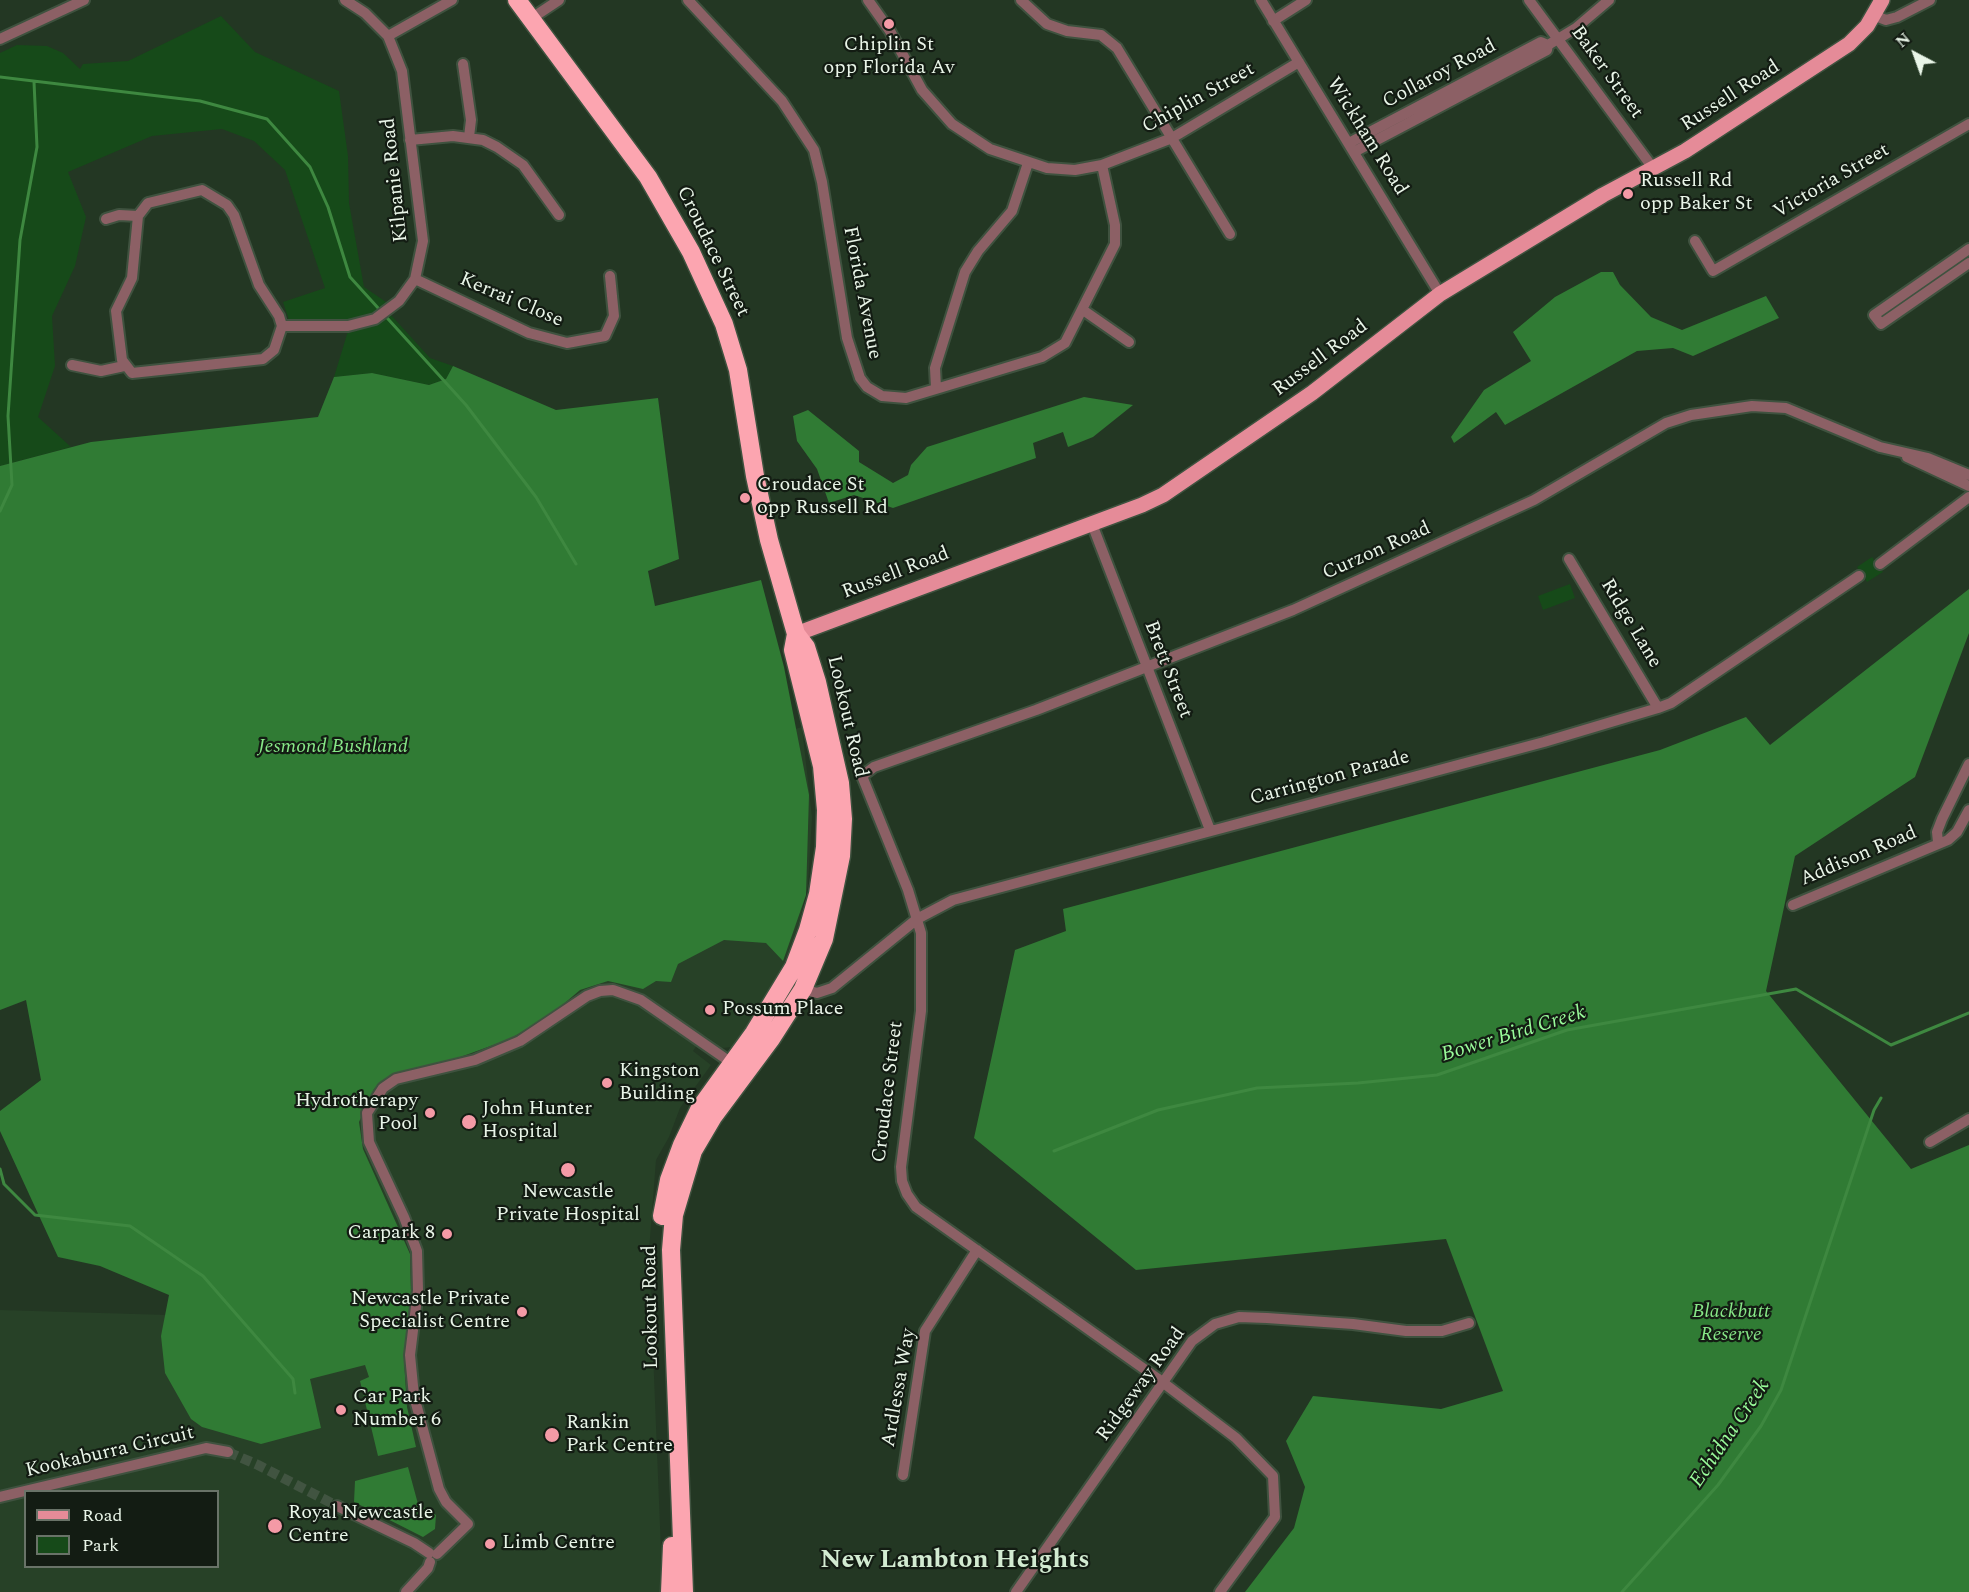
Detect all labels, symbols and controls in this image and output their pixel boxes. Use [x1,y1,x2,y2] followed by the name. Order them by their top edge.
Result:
[882,17,896,31] marker: Chiplin St opp Florida Av
[1564,22,1648,124] street label: Baker Street
[1885,24,1945,84] north arrow
[1890,27,1916,54] text: N
[824,34,954,81] place label: Chiplin St opp Florida Av
[1379,35,1501,115] street label: Collaroy Road
[1677,56,1785,138] street label: Russell Road
[1139,58,1259,140] street label: Chiplin Street
[1320,73,1412,201] street label: Wickham Road
[378,117,414,243] street label: Kilpanie Road
[1770,139,1894,225] street label: Victoria Street
[1640,170,1753,217] place label: Russell Rd opp Baker St
[670,183,754,321] street label: Croudace Street
[1621,187,1635,201] marker: Russell Rd opp Baker St
[836,225,886,361] street label: Florida Avenue
[456,268,566,334] street label: Kerrai Close
[1269,315,1373,403] street label: Russell Road
[757,474,888,521] place label: Croudace St opp Russell Rd
[738,491,752,505] marker: Croudace St opp Russell Rd
[1319,518,1435,586] street label: Curzon Road
[839,543,953,605] street label: Russell Road
[1594,575,1666,673] street label: Ridge Lane
[1137,618,1197,722] street label: Brett Street
[820,654,872,780] street label: Lookout Road
[258,736,408,760] park label: Jesmond Bushland
[1248,746,1412,812] street label: Carrington Parade
[1797,822,1921,892] street label: Addison Road
[722,998,843,1022] place label: Possum Place
[1439,1001,1589,1069] water label: Bower Bird Creek
[703,1003,717,1017] marker: Possum Place
[868,1020,910,1164] street label: Croudace Street
[619,1060,700,1107] place label: Kingston Building
[600,1076,614,1090] marker: Kingston Building
[295,1090,418,1137] place label: Hydrotherapy Pool
[482,1098,592,1145] place label: John Hunter Hospital
[423,1106,437,1120] marker: Hydrotherapy Pool
[460,1113,478,1131] marker: John Hunter Hospital
[559,1161,577,1179] marker: Newcastle Private Hospital
[496,1181,640,1228] place label: Newcastle Private Hospital
[347,1222,435,1246] place label: Carpark 8
[440,1227,454,1241] marker: Carpark 8
[639,1245,665,1369] street label: Lookout Road
[351,1288,510,1335] place label: Newcastle Private Specialist Centre
[1692,1301,1770,1348] park label: Blackbutt Reserve
[515,1305,529,1319] marker: Newcastle Private Specialist Centre
[1092,1323,1192,1447] street label: Ridgeway Road
[878,1327,922,1449] street label: Ardlessa Way
[1686,1375,1776,1493] water label: Echidna Creek
[353,1386,441,1433] place label: Car Park Number 6
[334,1403,348,1417] marker: Car Park Number 6
[566,1412,673,1459] place label: Rankin Park Centre
[23,1422,197,1484] street label: Kookaburra Circuit
[543,1426,561,1444] marker: Rankin Park Centre
[24,1490,219,1568] legend
[82,1502,123,1529] text: Road
[288,1502,433,1549] place label: Royal Newcastle Centre
[266,1517,284,1535] marker: Royal Newcastle Centre
[82,1532,119,1559] text: Park
[502,1532,615,1556] place label: Limb Centre
[483,1537,497,1551] marker: Limb Centre
[820,1546,1090,1578] district label: New Lambton Heights

